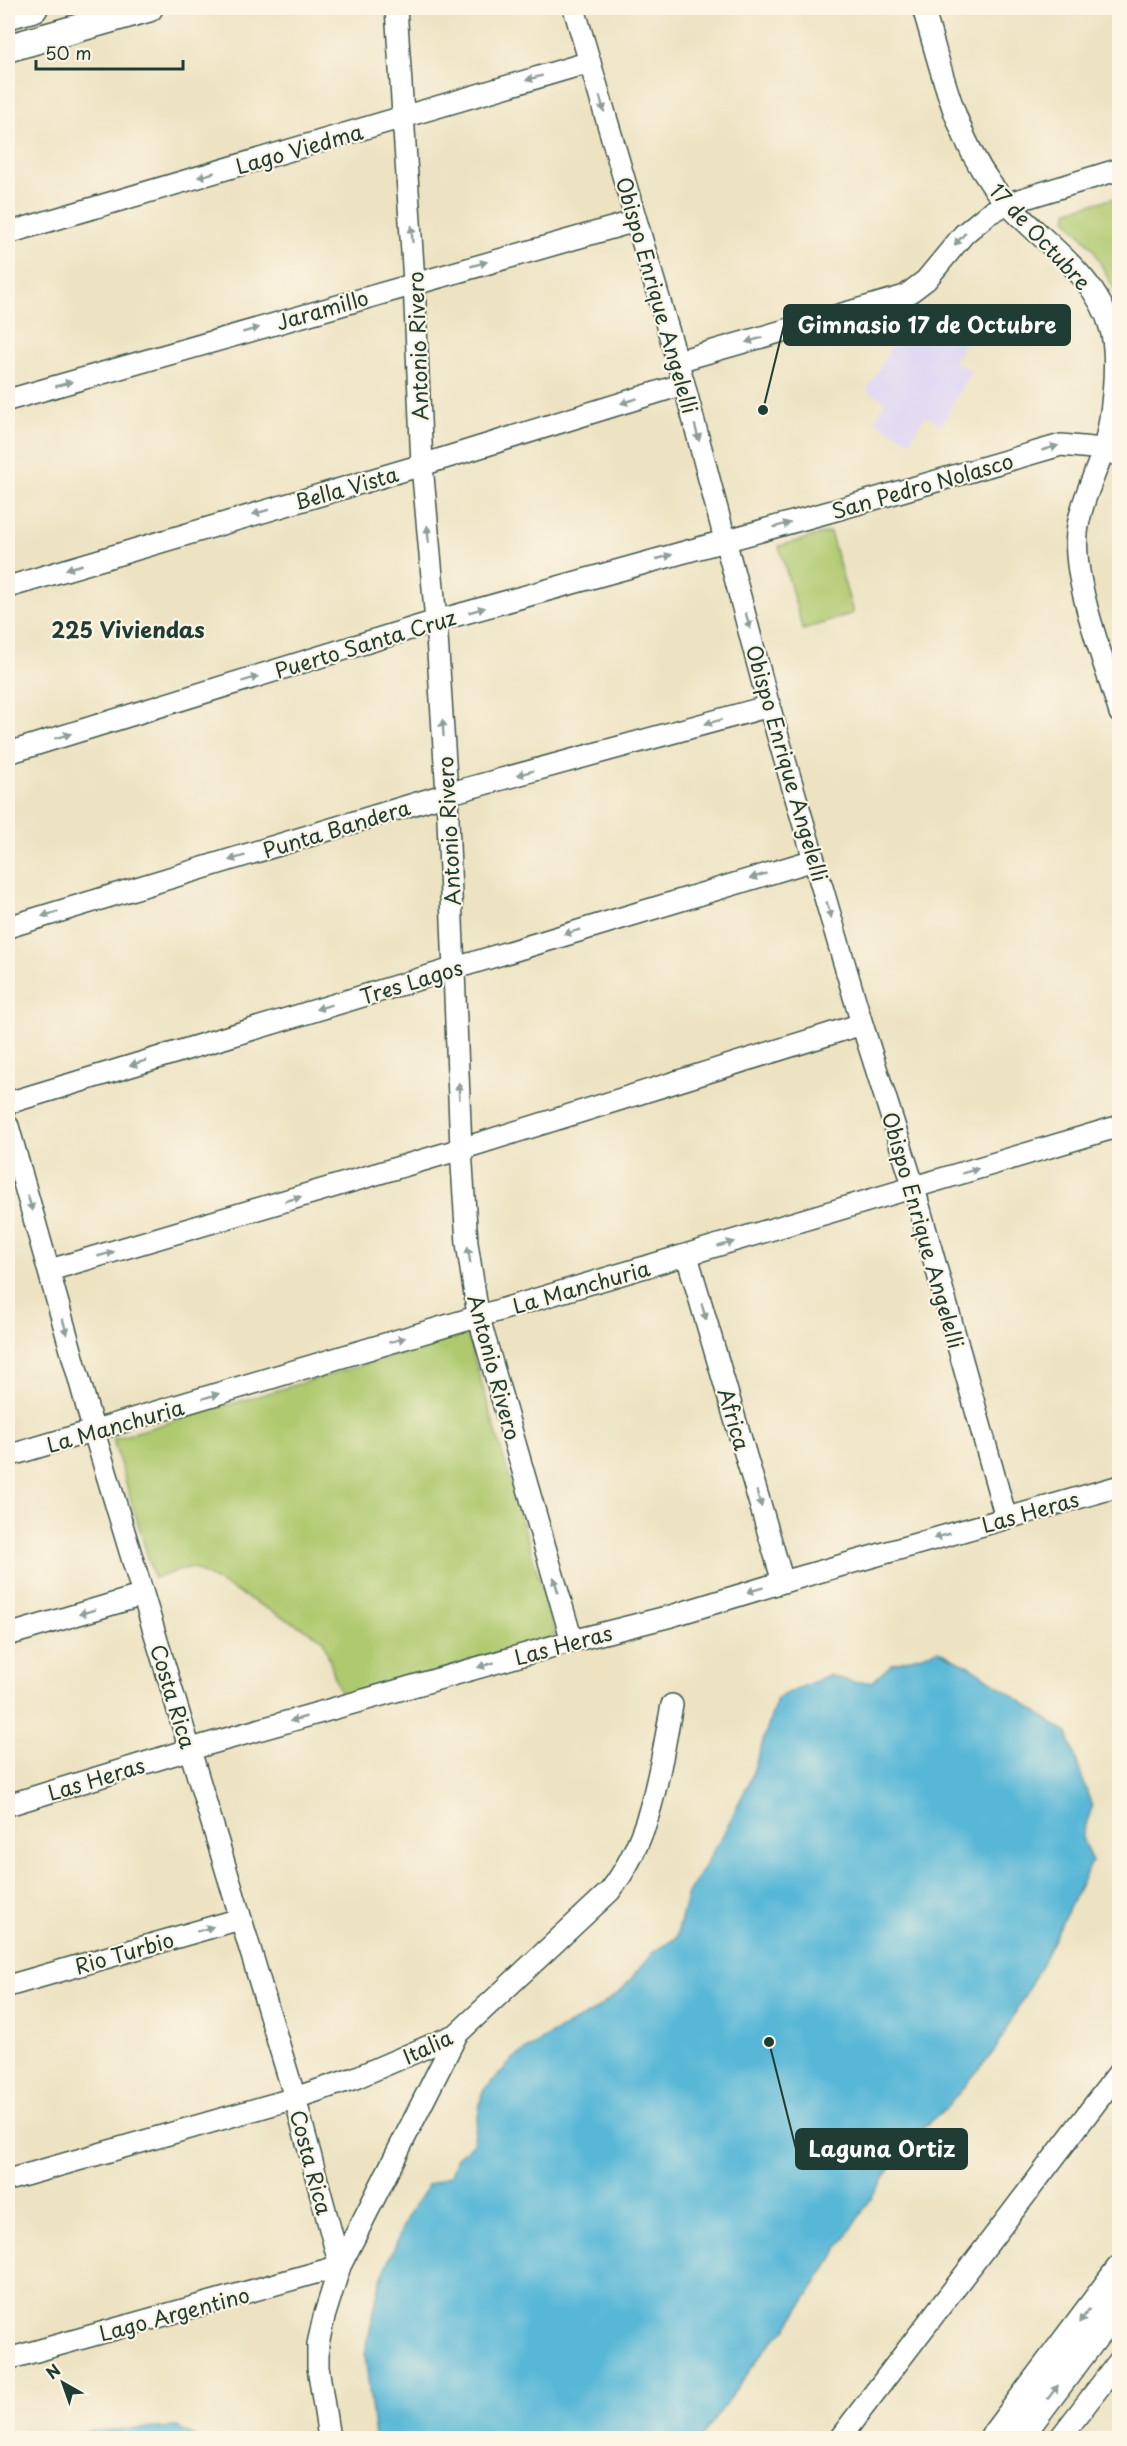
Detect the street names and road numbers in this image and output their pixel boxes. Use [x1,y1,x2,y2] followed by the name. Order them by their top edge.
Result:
[232,114,367,181] street label: Lago Viedma
[609,173,707,417] street label: Obispo Enrique Angelelli
[983,175,1099,297] street label: 17 de Octubre
[398,271,436,421] street label: Antonio Rivero
[272,281,372,337] street label: Jaramillo
[827,444,1017,526] street label: San Pedro Nolasco
[290,457,402,517] street label: Bella Vista
[270,600,460,686] street label: Puerto Santa Cruz
[739,641,837,885] street label: Obispo Enrique Angelelli
[428,756,468,906] street label: Antonio Rivero
[258,790,414,866] street label: Punta Bandera
[356,950,466,1012] street label: Tres Lagos
[875,1108,973,1352] street label: Obispo Enrique Angelelli
[509,1251,654,1321] street label: La Manchuria
[460,1291,530,1443] street label: Antonio Rivero
[711,1384,759,1455] street label: Africa
[43,1390,188,1460] street label: La Manchuria
[978,1482,1082,1540] street label: Las Heras
[511,1616,615,1672] street label: Las Heras
[143,1640,205,1753] street label: Costa Rica
[43,1748,149,1808] street label: Las Heras
[71,1923,177,1981] street label: Rio Turbio
[397,2020,458,2072] street label: Italia
[283,2106,342,2219] street label: Costa Rica
[95,2278,253,2348] street label: Lago Argentino

